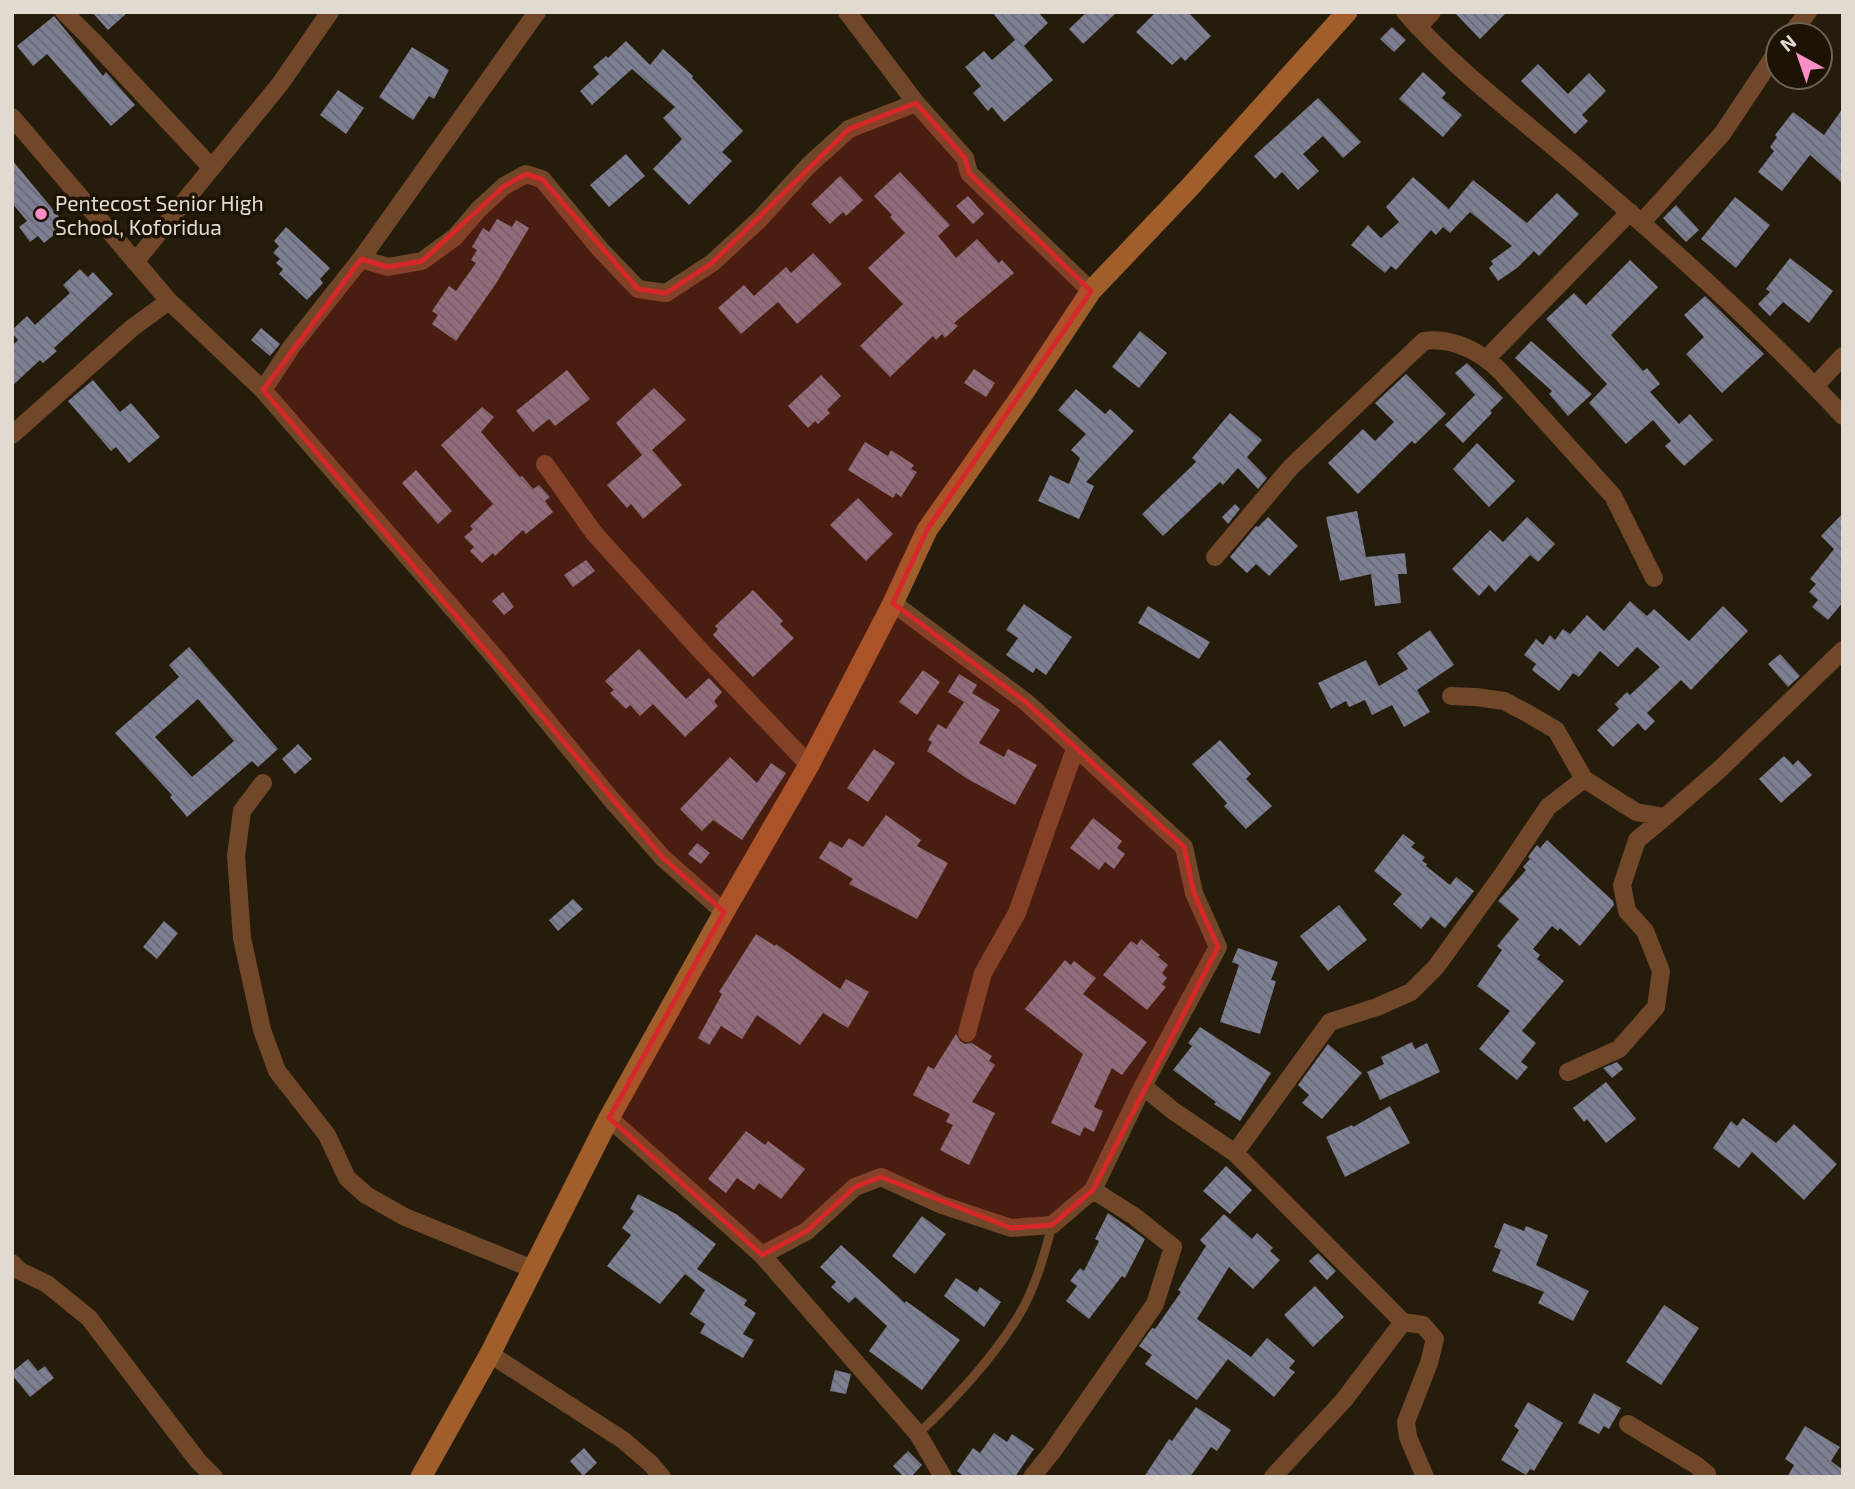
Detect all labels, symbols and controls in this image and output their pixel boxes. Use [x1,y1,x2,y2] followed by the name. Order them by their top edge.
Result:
[1764,21,1834,91] north arrow
[1775,29,1800,56] text: N
[55,190,264,239] place label: Pentecost Senior High School, Koforidua
[33,206,49,222] marker: Pentecost Senior High School, Koforidua

